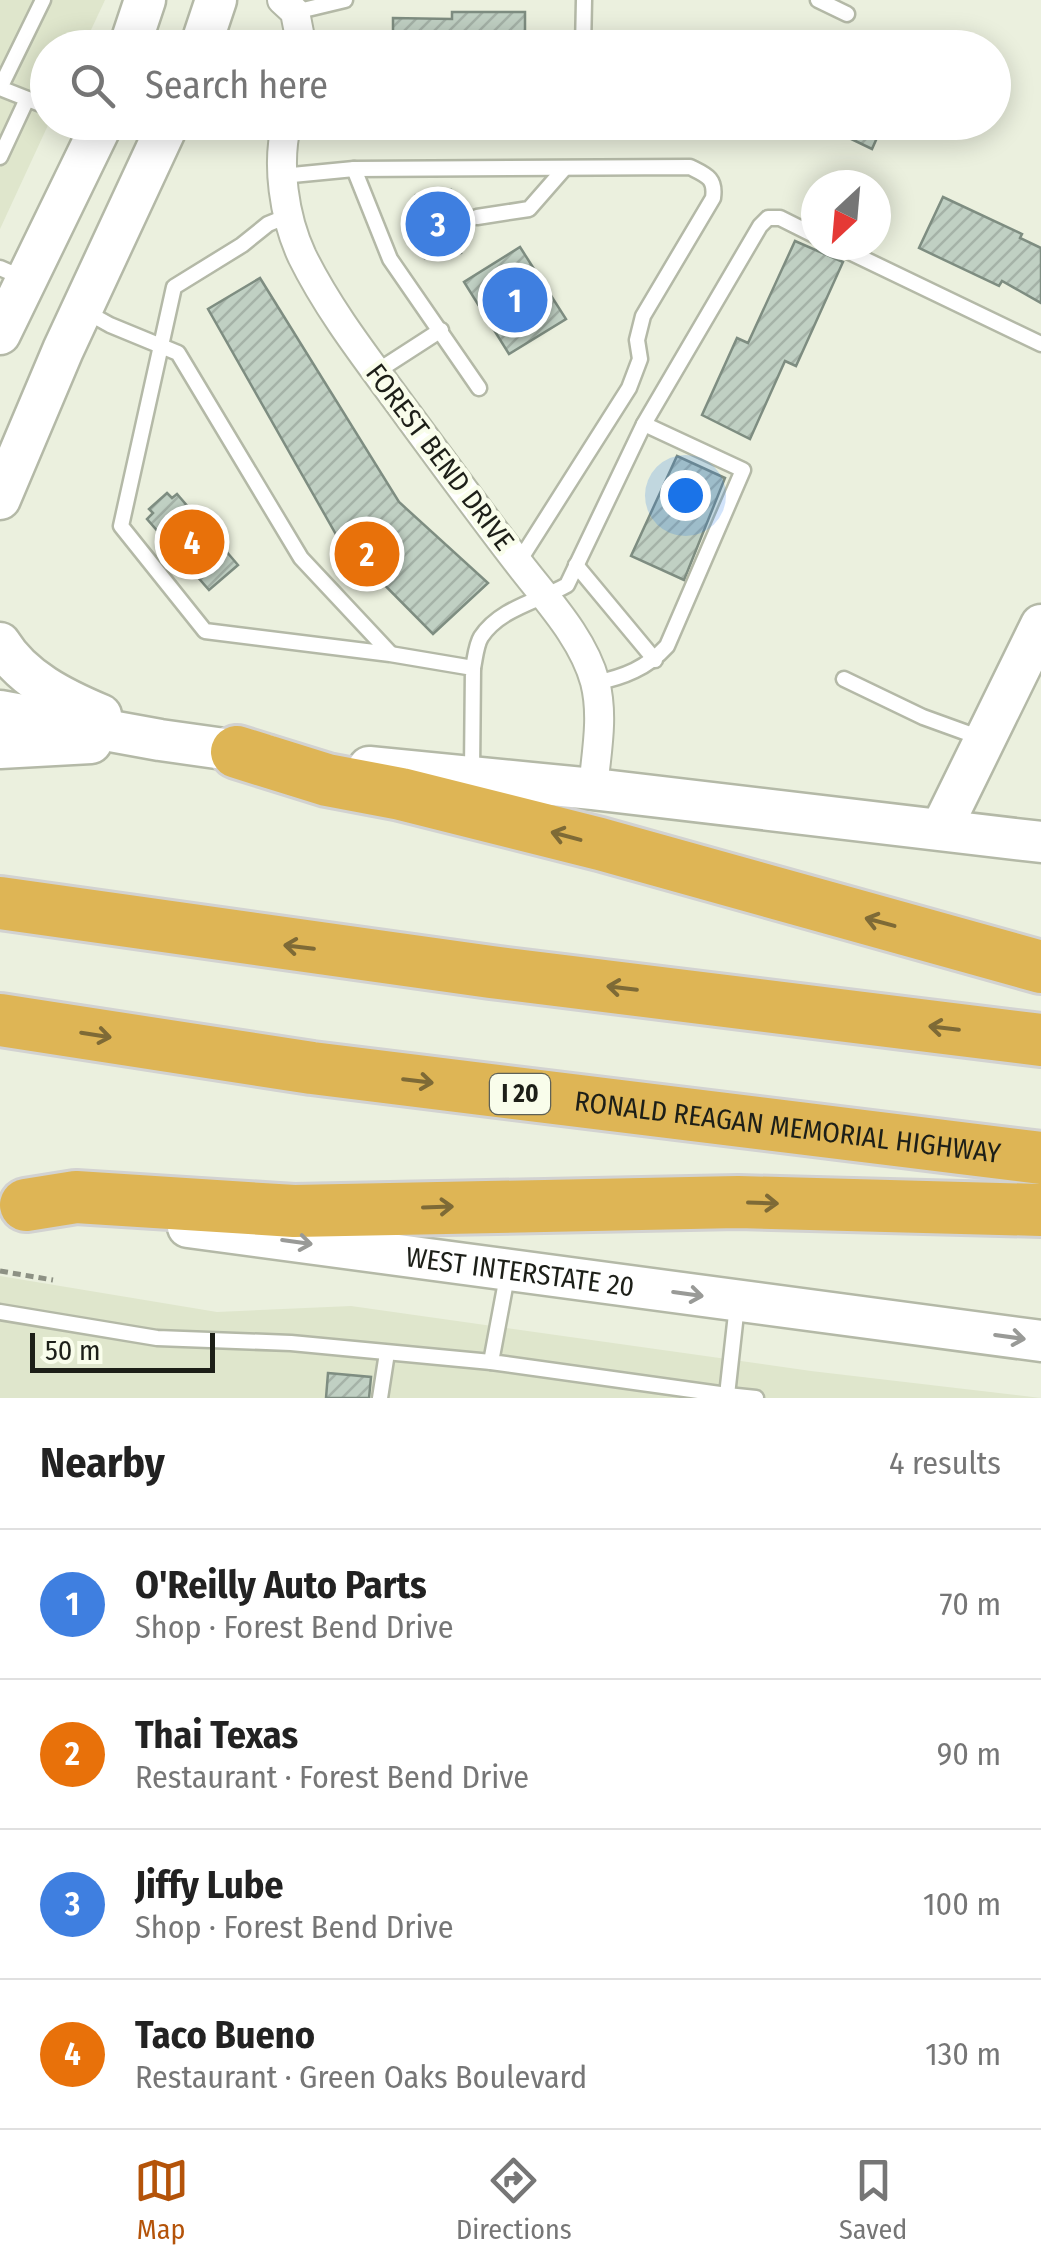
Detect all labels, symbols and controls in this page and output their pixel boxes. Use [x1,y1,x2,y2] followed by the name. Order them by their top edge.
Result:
[30,30,1011,140] search box
[65,58,120,113] icon: search
[145,62,328,108] text: Search here
[801,170,891,260] north arrow
[406,186,470,262] pin: 3
[482,262,548,338] pin: 1
[359,357,521,557] street label: FOREST BEND DRIVE
[660,470,711,521] your location
[160,504,224,580] pin: 4
[334,516,400,592] pin: 2
[551,825,582,844] one-way arrow
[864,911,896,930] one-way arrow
[284,937,316,956] one-way arrow
[606,979,638,997] one-way arrow
[929,1018,961,1037] one-way arrow
[80,1026,112,1045] one-way arrow
[401,1073,434,1091] one-way arrow
[490,1074,550,1114] road number: I 20
[573,1084,1003,1169] street label: RONALD REAGAN MEMORIAL HIGHWAY
[746,1193,778,1212] one-way arrow
[421,1198,453,1217] one-way arrow
[280,1233,312,1251] one-way arrow
[404,1240,636,1303] street label: WEST INTERSTATE 20
[671,1285,704,1304] one-way arrow
[30,1328,215,1372] scale bar
[993,1329,1026,1347] one-way arrow
[45,1334,101,1367] text: 50 m
[40,1438,165,1488] text: Nearby
[889,1444,1001,1482] text: 4 results
[135,1562,427,1608] text: O'Reilly Auto Parts
[66,1585,79,1623] text: 1
[940,1585,1001,1623] text: 70 m
[135,1608,453,1646] text: Shop · Forest Bend Drive
[135,1712,298,1758] text: Thai Texas
[65,1735,80,1773] text: 2
[937,1735,1001,1773] text: 90 m
[135,1758,529,1796] text: Restaurant · Forest Bend Drive
[135,1862,284,1908] text: Jiffy Lube
[65,1885,80,1923] text: 3
[923,1885,1001,1923] text: 100 m
[135,1908,453,1946] text: Shop · Forest Bend Drive
[135,2012,315,2058] text: Taco Bueno
[64,2035,81,2073] text: 4
[925,2035,1001,2073] text: 130 m
[135,2058,587,2096] text: Restaurant · Green Oaks Boulevard
[134,2153,189,2246] tab: Map
[456,2153,572,2246] tab: Directions
[839,2153,907,2246] tab: Saved

